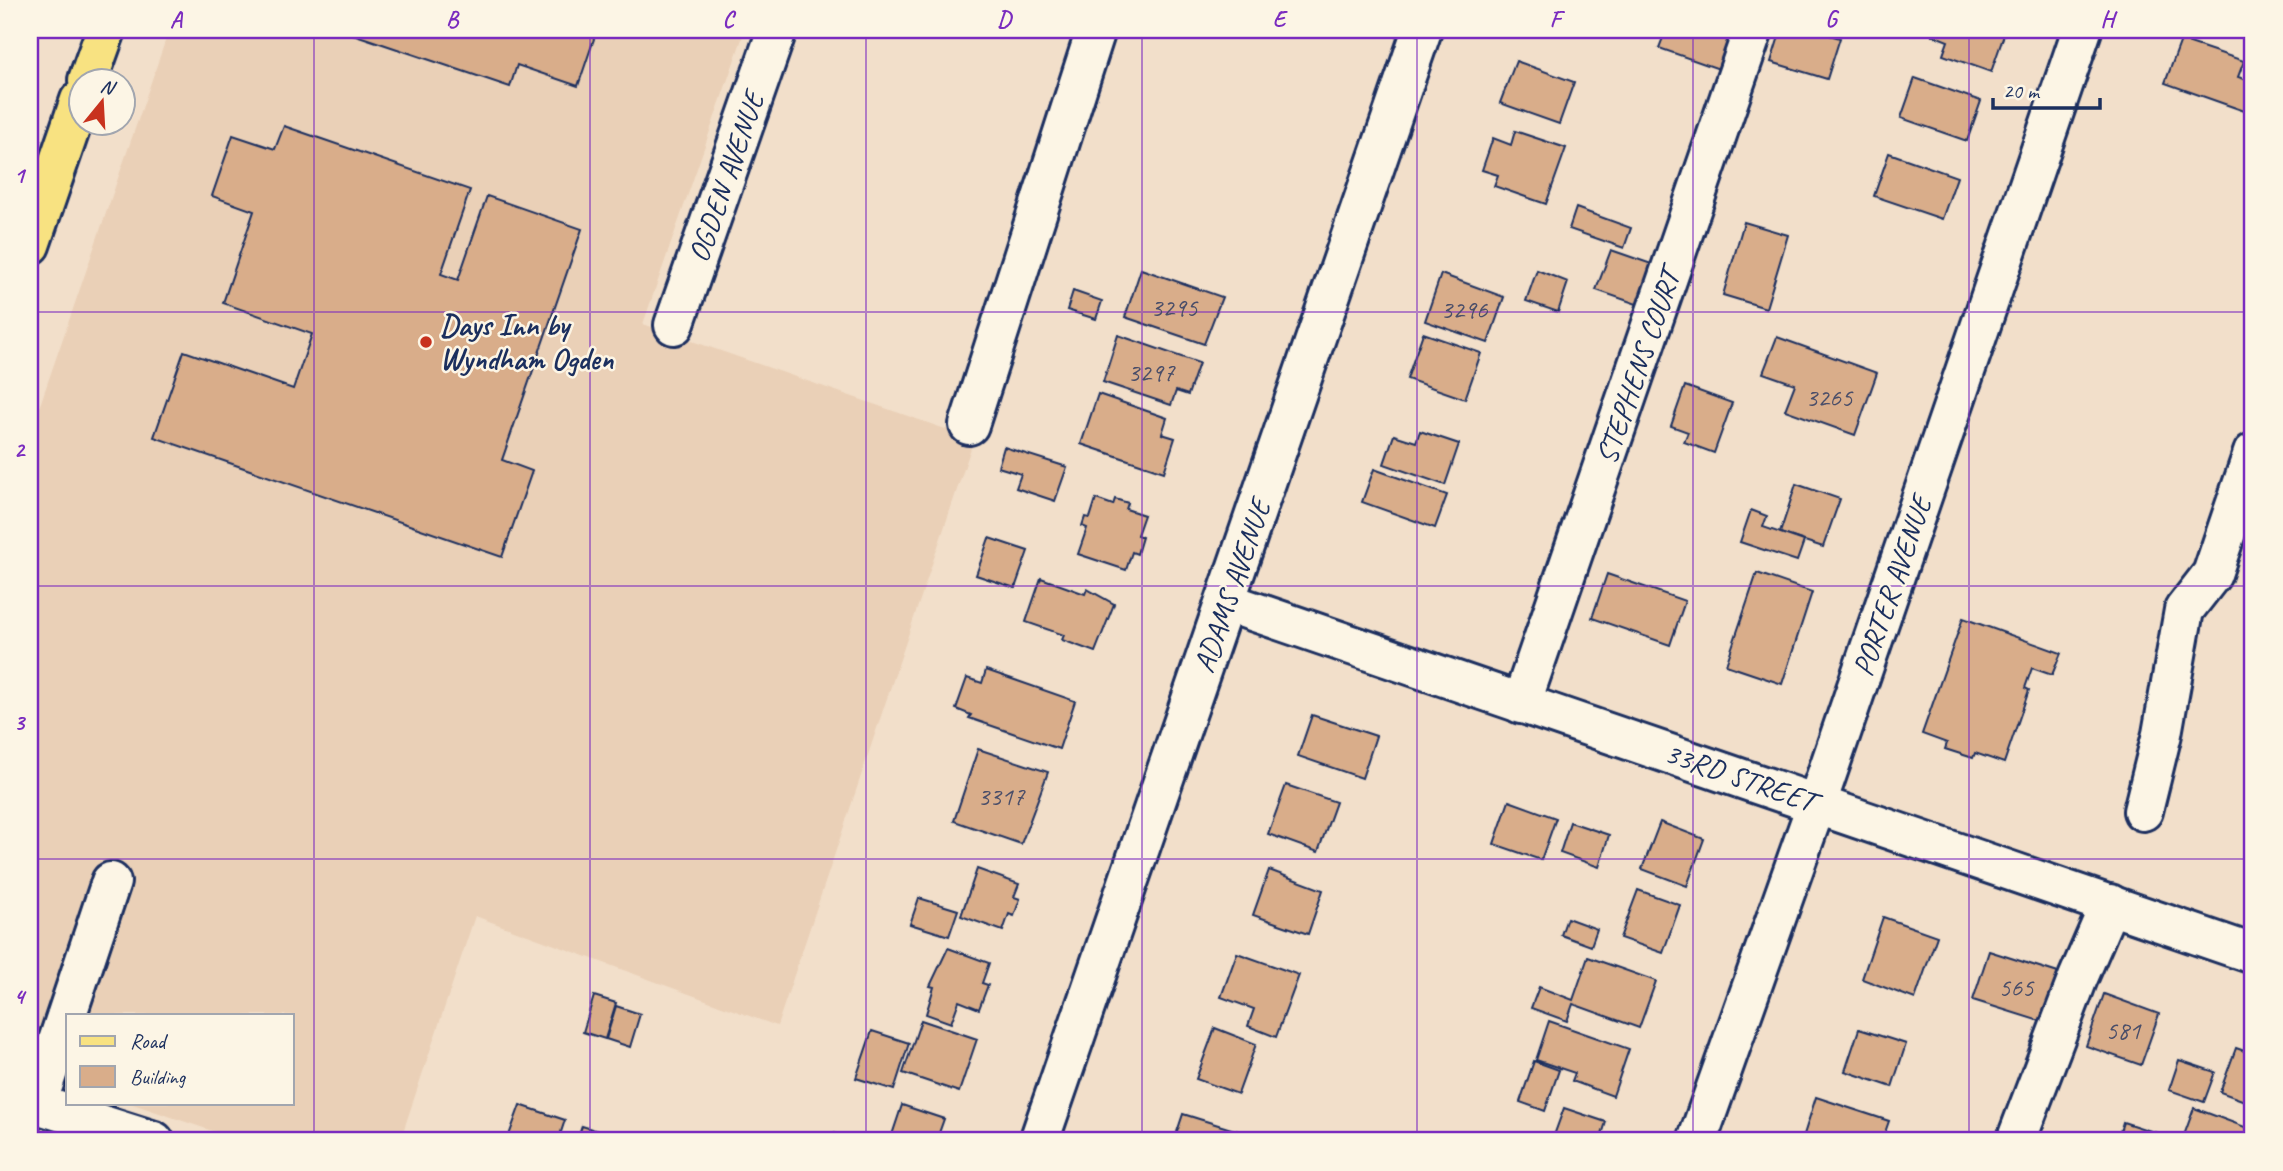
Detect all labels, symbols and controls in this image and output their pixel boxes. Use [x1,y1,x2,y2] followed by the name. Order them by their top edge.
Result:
[170,5,184,34] text: A
[446,5,460,34] text: B
[723,5,737,34] text: C
[997,5,1013,34] text: D
[1273,5,1289,34] text: E
[1550,5,1566,34] text: F
[1825,5,1840,34] text: G
[2100,5,2118,34] text: H
[66,66,136,136] north arrow
[1993,66,2099,110] scale bar
[98,74,119,101] text: N
[2003,78,2041,104] text: 20 m
[679,84,774,267] street label: OGDEN AVENUE
[14,161,27,190] text: 1
[1587,258,1691,469] street label: STEPHENS COURT
[1151,291,1199,324] house number: 3295
[1441,293,1489,326] house number: 3296
[440,306,615,378] place label: Days Inn by Wyndham Ogden
[418,334,434,350] marker: Days Inn by Wyndham Ogden
[1128,356,1176,389] house number: 3297
[1806,381,1854,414] house number: 3265
[14,435,27,464] text: 2
[1844,488,1942,681] street label: PORTER AVENUE
[1185,491,1280,677] street label: ADAMS AVENUE
[14,708,27,737] text: 3
[1660,734,1827,823] street label: 33RD STREET
[978,780,1026,813] house number: 3317
[1998,971,2035,1004] house number: 565
[14,982,27,1011] text: 4
[66,1014,294,1104] legend
[2105,1014,2142,1047] house number: 581
[130,1028,169,1054] text: Road
[130,1064,187,1090] text: Building

